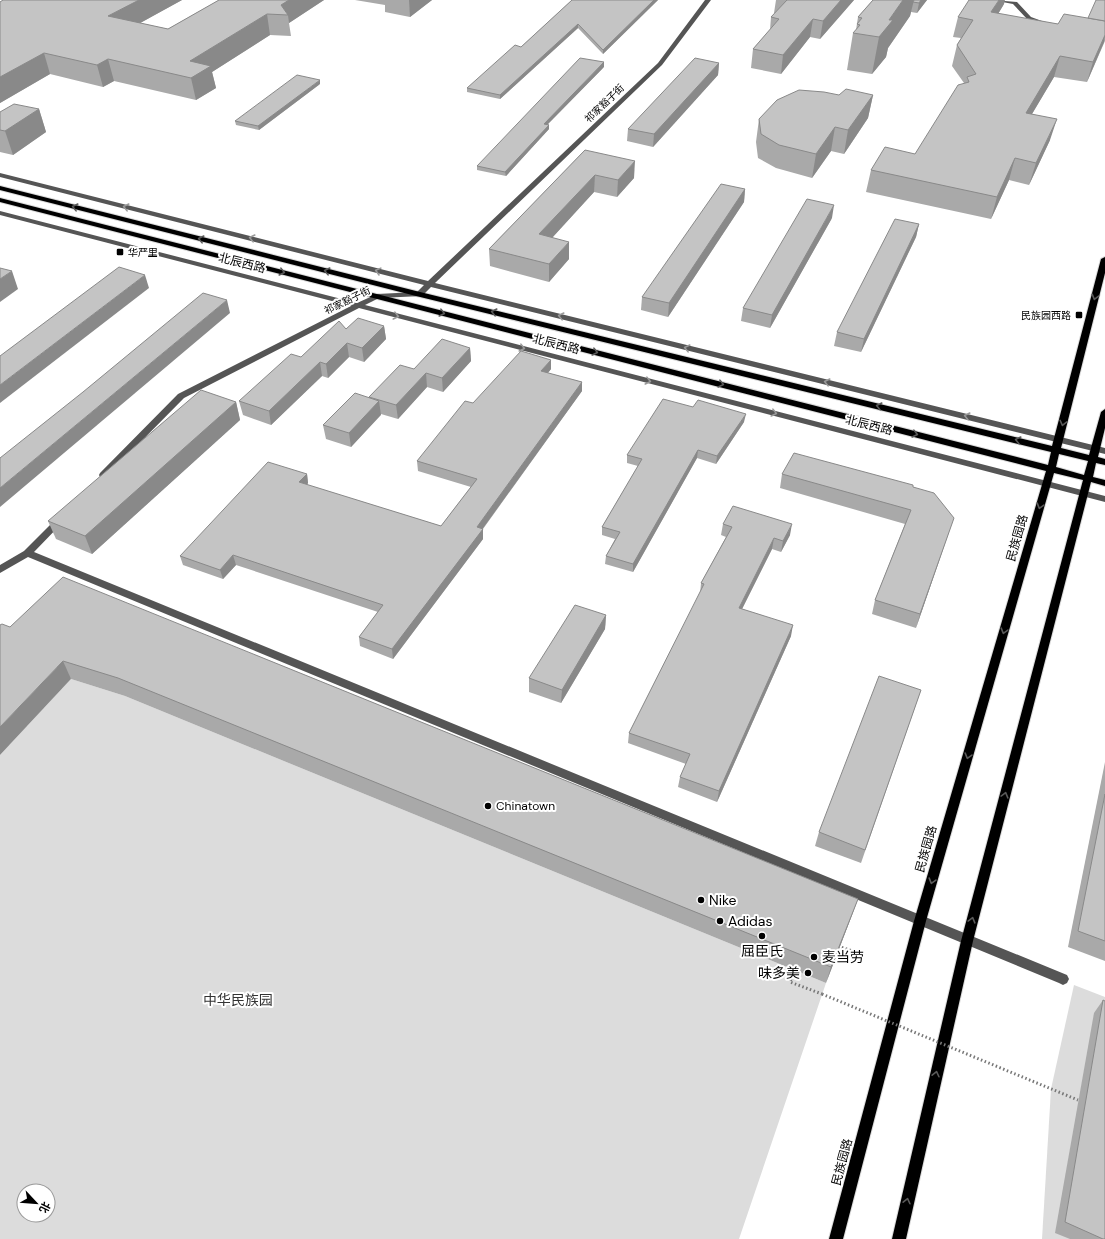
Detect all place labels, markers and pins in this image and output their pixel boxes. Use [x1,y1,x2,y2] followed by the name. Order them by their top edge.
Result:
[128,246,158,259] place label: 华严里
[115,247,125,257] marker: 华严里
[1021,309,1071,322] place label: 民族园西路
[1074,310,1084,320] marker: 民族园西路
[496,798,555,814] place label: Chinatown
[483,801,493,811] marker: Chinatown
[709,891,737,909] place label: Nike
[696,895,706,905] marker: Nike
[728,912,772,930] place label: Adidas
[715,916,725,926] marker: Adidas
[757,931,767,941] marker: 屈臣氏
[741,942,783,960] place label: 屈臣氏
[822,948,864,966] place label: 麦当劳
[809,952,819,962] marker: 麦当劳
[758,964,800,982] place label: 味多美
[803,968,813,978] marker: 味多美

